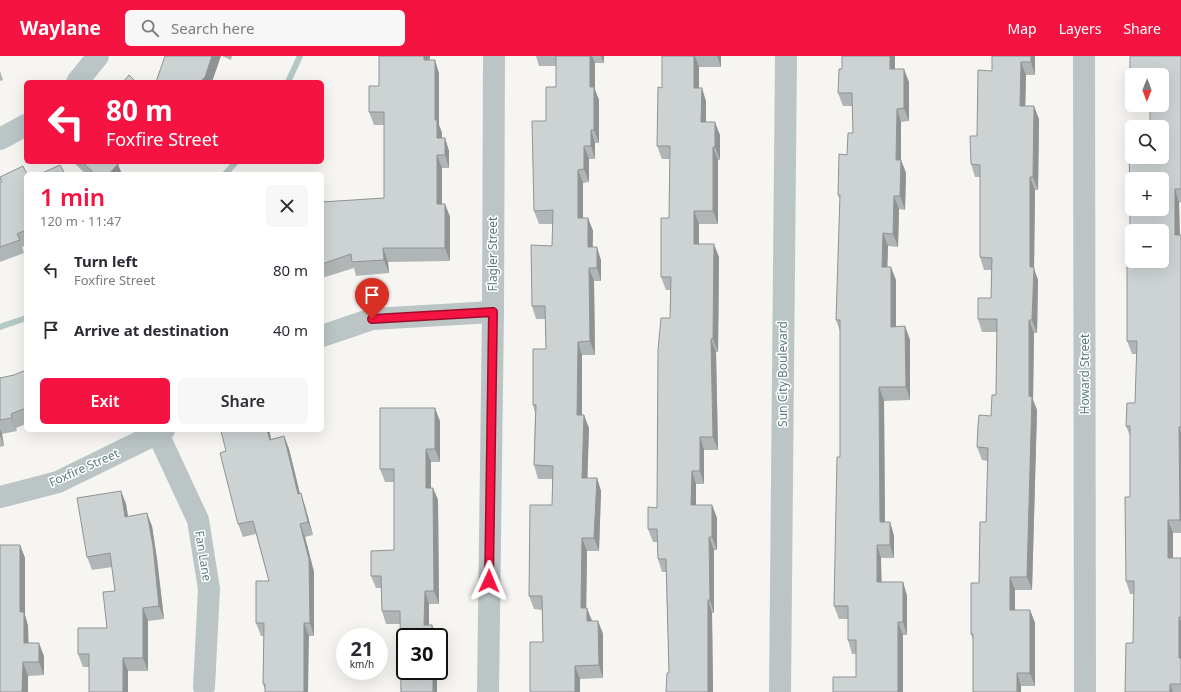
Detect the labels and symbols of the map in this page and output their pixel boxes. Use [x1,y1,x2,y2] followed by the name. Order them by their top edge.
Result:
[1125,68,1169,112] north arrow
[484,216,501,291] street label: Flagler Street
[355,278,389,319] pin
[774,321,791,427] street label: Sun City Boulevard
[1076,333,1093,414] street label: Howard Street
[46,444,122,491] street label: Foxfire Street
[191,530,216,583] street label: Fan Lane
[468,560,510,602] position arrow
[396,628,448,680] speed limit sign: 30

